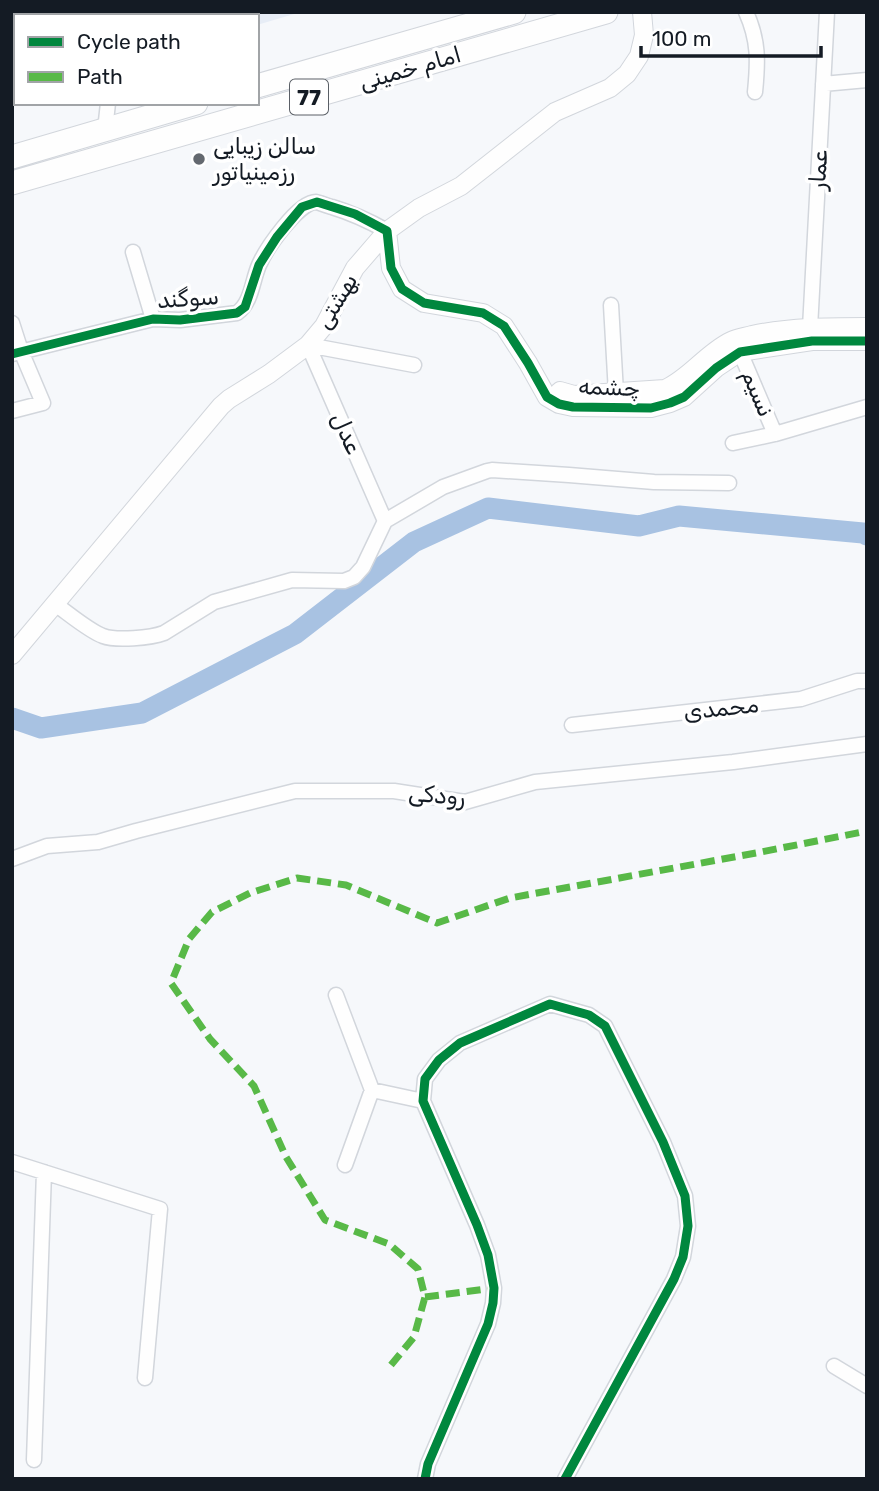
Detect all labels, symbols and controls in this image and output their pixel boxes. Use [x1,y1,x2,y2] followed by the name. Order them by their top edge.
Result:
[14,14,259,105] legend
[641,14,821,58] scale bar
[652,26,711,51] text: 100 m
[77,29,181,54] text: Cycle path
[356,40,465,97] street label: امام خمینی
[77,64,123,89] text: Path
[290,80,328,114] road number: 77
[211,132,316,186] place label: سالن زیبایی رزمینیاتور
[803,149,833,193] street label: عمار
[191,151,207,167] marker: سالن زیبایی رزمینیاتور
[309,268,363,334] street label: بهشتی
[156,282,220,314] street label: سوگند
[735,365,780,421] street label: نسیم
[578,372,640,402] street label: چشمه
[326,408,368,458] street label: عدل
[682,690,760,726] street label: محمدی
[407,779,467,811] street label: رودکی

